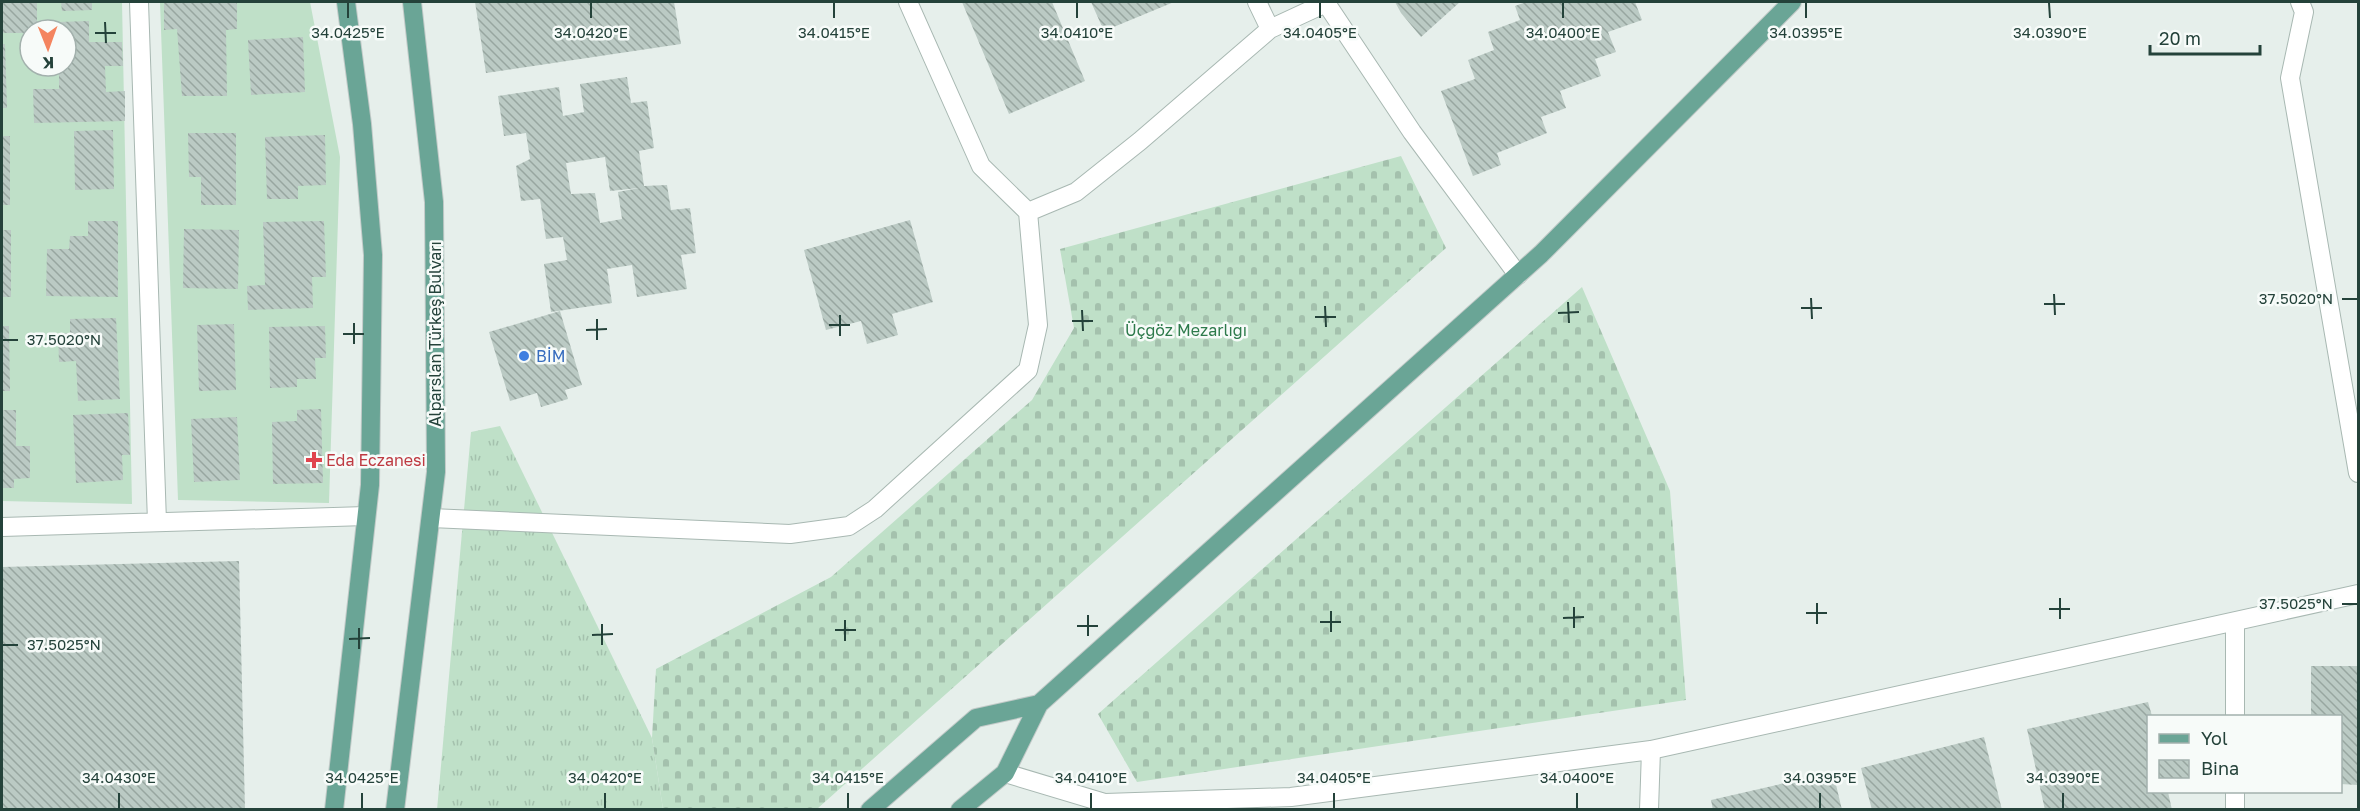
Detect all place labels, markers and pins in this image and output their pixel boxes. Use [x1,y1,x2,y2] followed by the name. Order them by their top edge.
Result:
[536,346,566,366] place label: BİM
[517,349,531,363] marker: BİM
[326,450,426,470] place label: Eda Eczanesi
[307,453,321,467] marker: Eda Eczanesi

